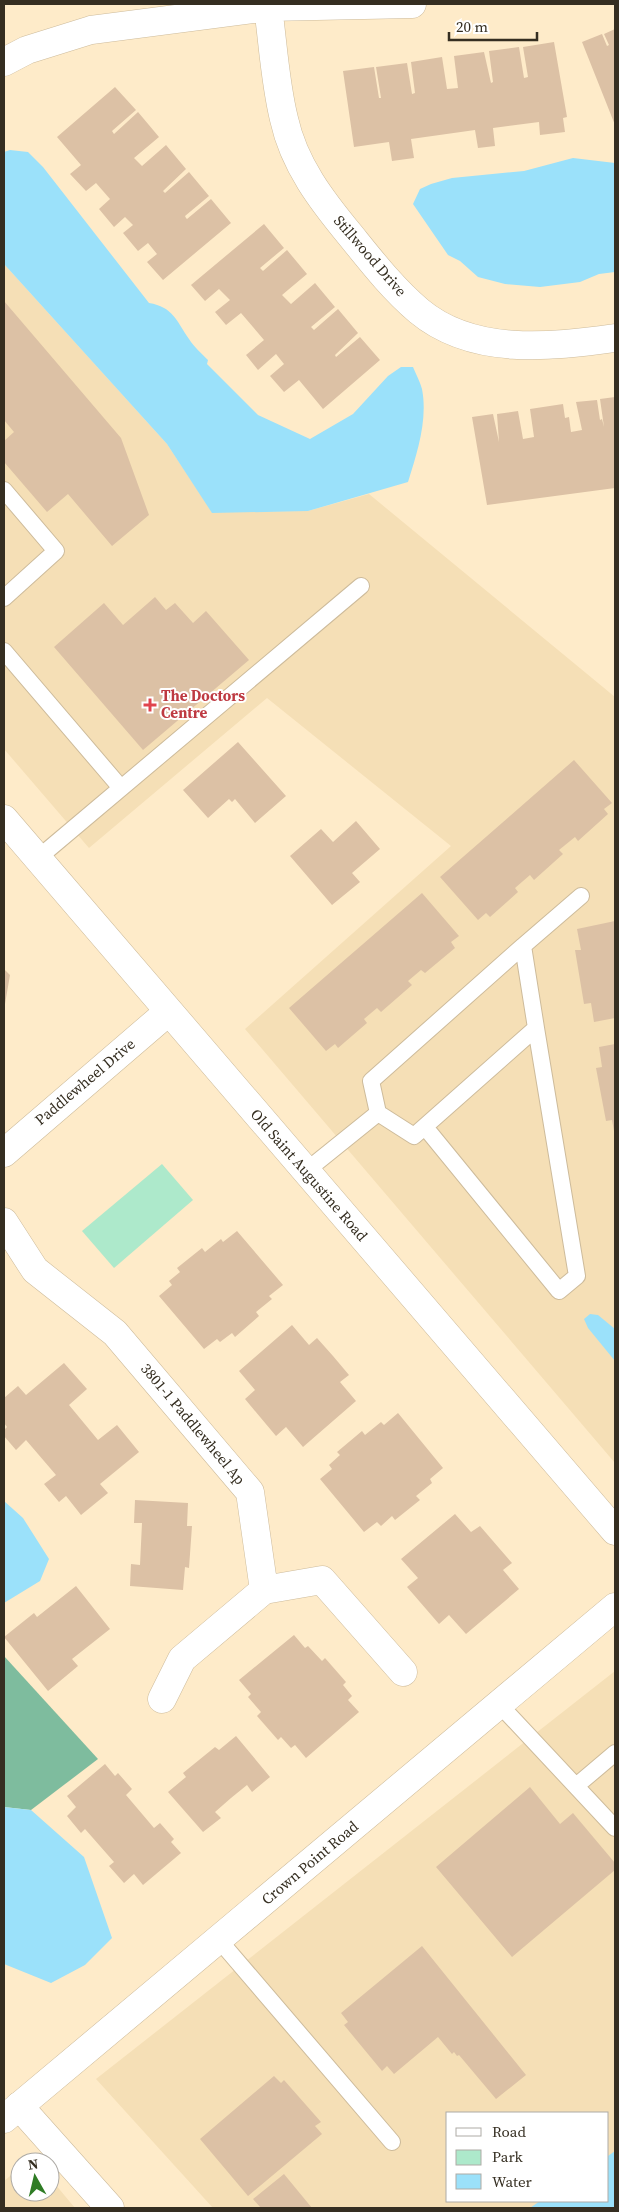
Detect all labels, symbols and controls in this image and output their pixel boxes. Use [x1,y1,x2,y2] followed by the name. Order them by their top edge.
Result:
[449,10,536,42] scale bar
[456,16,488,37] text: 20 m
[329,210,412,301] street label: Stillwood Drive
[161,685,245,723] place label: The Doctors Centre
[143,698,157,712] marker: The Doctors Centre
[30,1033,140,1130] street label: Paddlewheel Drive
[246,1104,373,1246] street label: Old Saint Augustine Road
[136,1358,251,1489] street label: 3801-1 Paddlewheel Ap
[257,1816,363,1909] street label: Crown Point Road
[446,2112,609,2202] legend
[492,2121,526,2142] text: Road
[492,2146,524,2167] text: Park
[10,2152,60,2202] north arrow
[27,2154,40,2175] text: N
[492,2171,533,2192] text: Water

